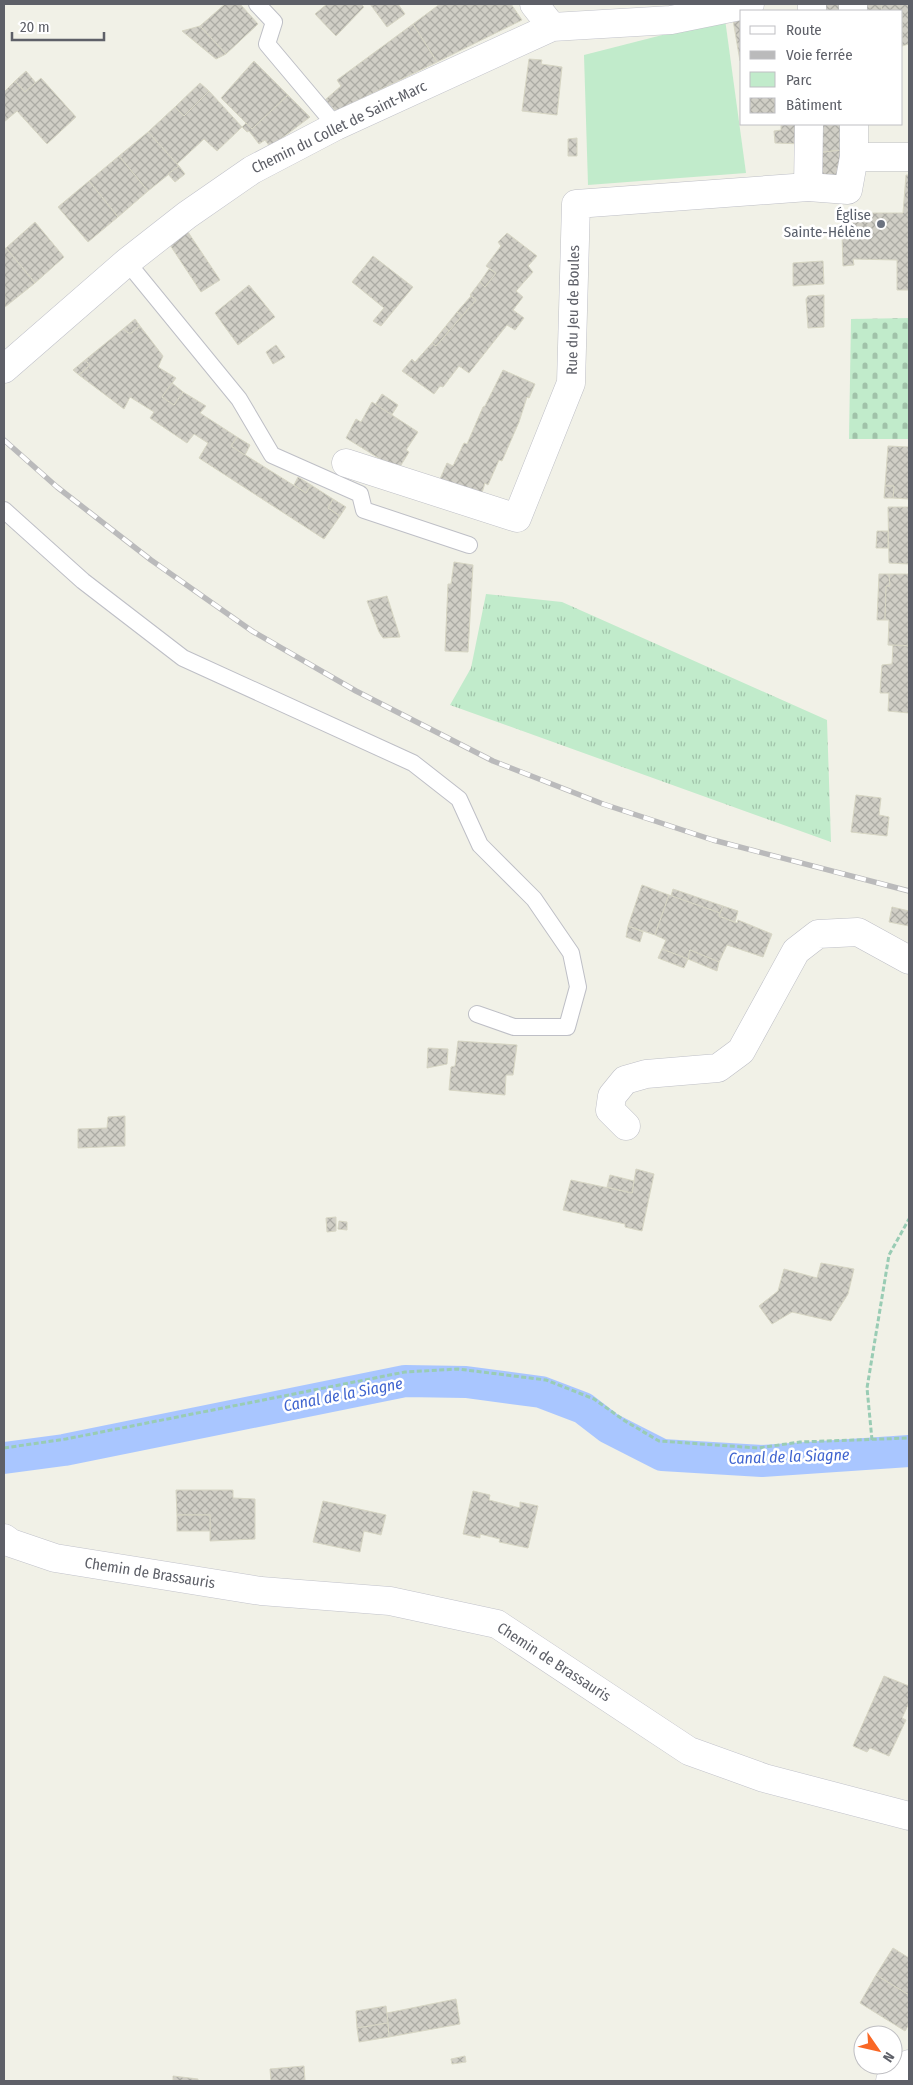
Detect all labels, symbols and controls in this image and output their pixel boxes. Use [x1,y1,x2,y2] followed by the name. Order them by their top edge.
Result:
[12,10,105,42] scale bar
[740,10,903,125] legend
[20,18,50,36] text: 20 m
[786,21,822,39] text: Route
[786,46,853,64] text: Voie ferrée
[786,71,812,89] text: Parc
[249,76,430,177] street label: Chemin du Collet de Saint-Marc
[786,96,842,114] text: Bâtiment
[784,206,871,241] place label: Église Sainte-Hélène
[875,218,887,230] marker: Église Sainte-Hélène
[563,245,583,375] street label: Rue du Jeu de Boules
[282,1374,405,1415] water label: Canal de la Siagne
[728,1445,850,1468] water label: Canal de la Siagne
[83,1554,217,1592] street label: Chemin de Brassauris
[494,1619,614,1705] street label: Chemin de Brassauris
[853,2025,903,2075] north arrow
[879,2049,898,2065] text: N

